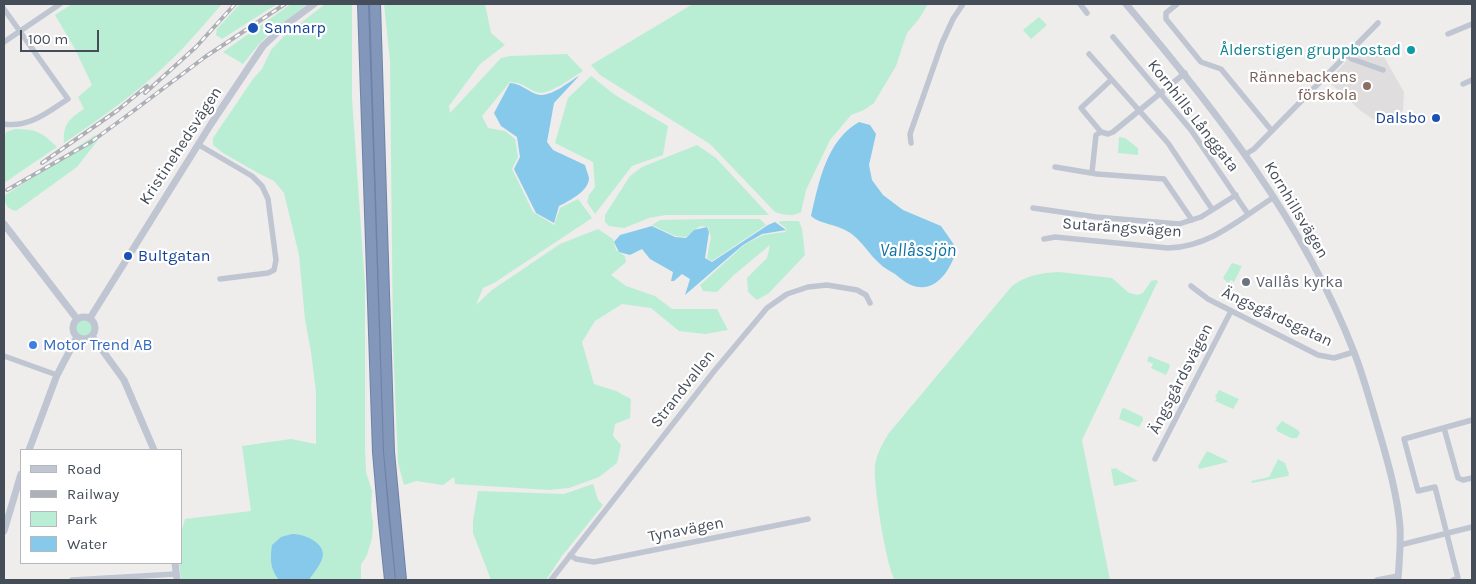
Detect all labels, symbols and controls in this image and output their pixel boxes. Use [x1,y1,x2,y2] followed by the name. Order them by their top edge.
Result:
[264,18,326,38] place label: Sannarp
[22,20,101,52] scale bar
[246,21,260,35] marker: Sannarp
[28,30,68,48] text: 100 m
[1220,40,1401,60] place label: Ålderstigen gruppbostad
[1405,44,1417,56] marker: Ålderstigen gruppbostad
[1143,56,1243,176] street label: Kornhills Långgata
[1249,67,1357,105] place label: Rännebackens förskola
[1361,80,1373,92] marker: Rännebackens förskola
[136,83,226,209] street label: Kristinehedsvägen
[1376,108,1426,128] place label: Dalsbo
[1430,112,1442,124] marker: Dalsbo
[1260,158,1332,262] street label: Kornhillsvägen
[1062,214,1182,242] street label: Sutarängsvägen
[880,240,956,262] water label: Vallåssjön
[138,246,210,266] place label: Bultgatan
[122,250,134,262] marker: Bultgatan
[1256,272,1343,292] place label: Vallås kyrka
[1240,276,1252,288] marker: Vallås kyrka
[1219,283,1335,351] street label: Ängsgårdsgatan
[1145,320,1217,438] street label: Ängsgårdsvägen
[43,335,153,355] place label: Motor Trend AB
[27,339,39,351] marker: Motor Trend AB
[647,346,719,432] street label: Strandvallen
[20,449,182,564] legend
[67,460,102,478] text: Road
[67,485,119,503] text: Railway
[67,510,97,528] text: Park
[647,513,725,547] street label: Tynavägen
[67,535,107,553] text: Water

